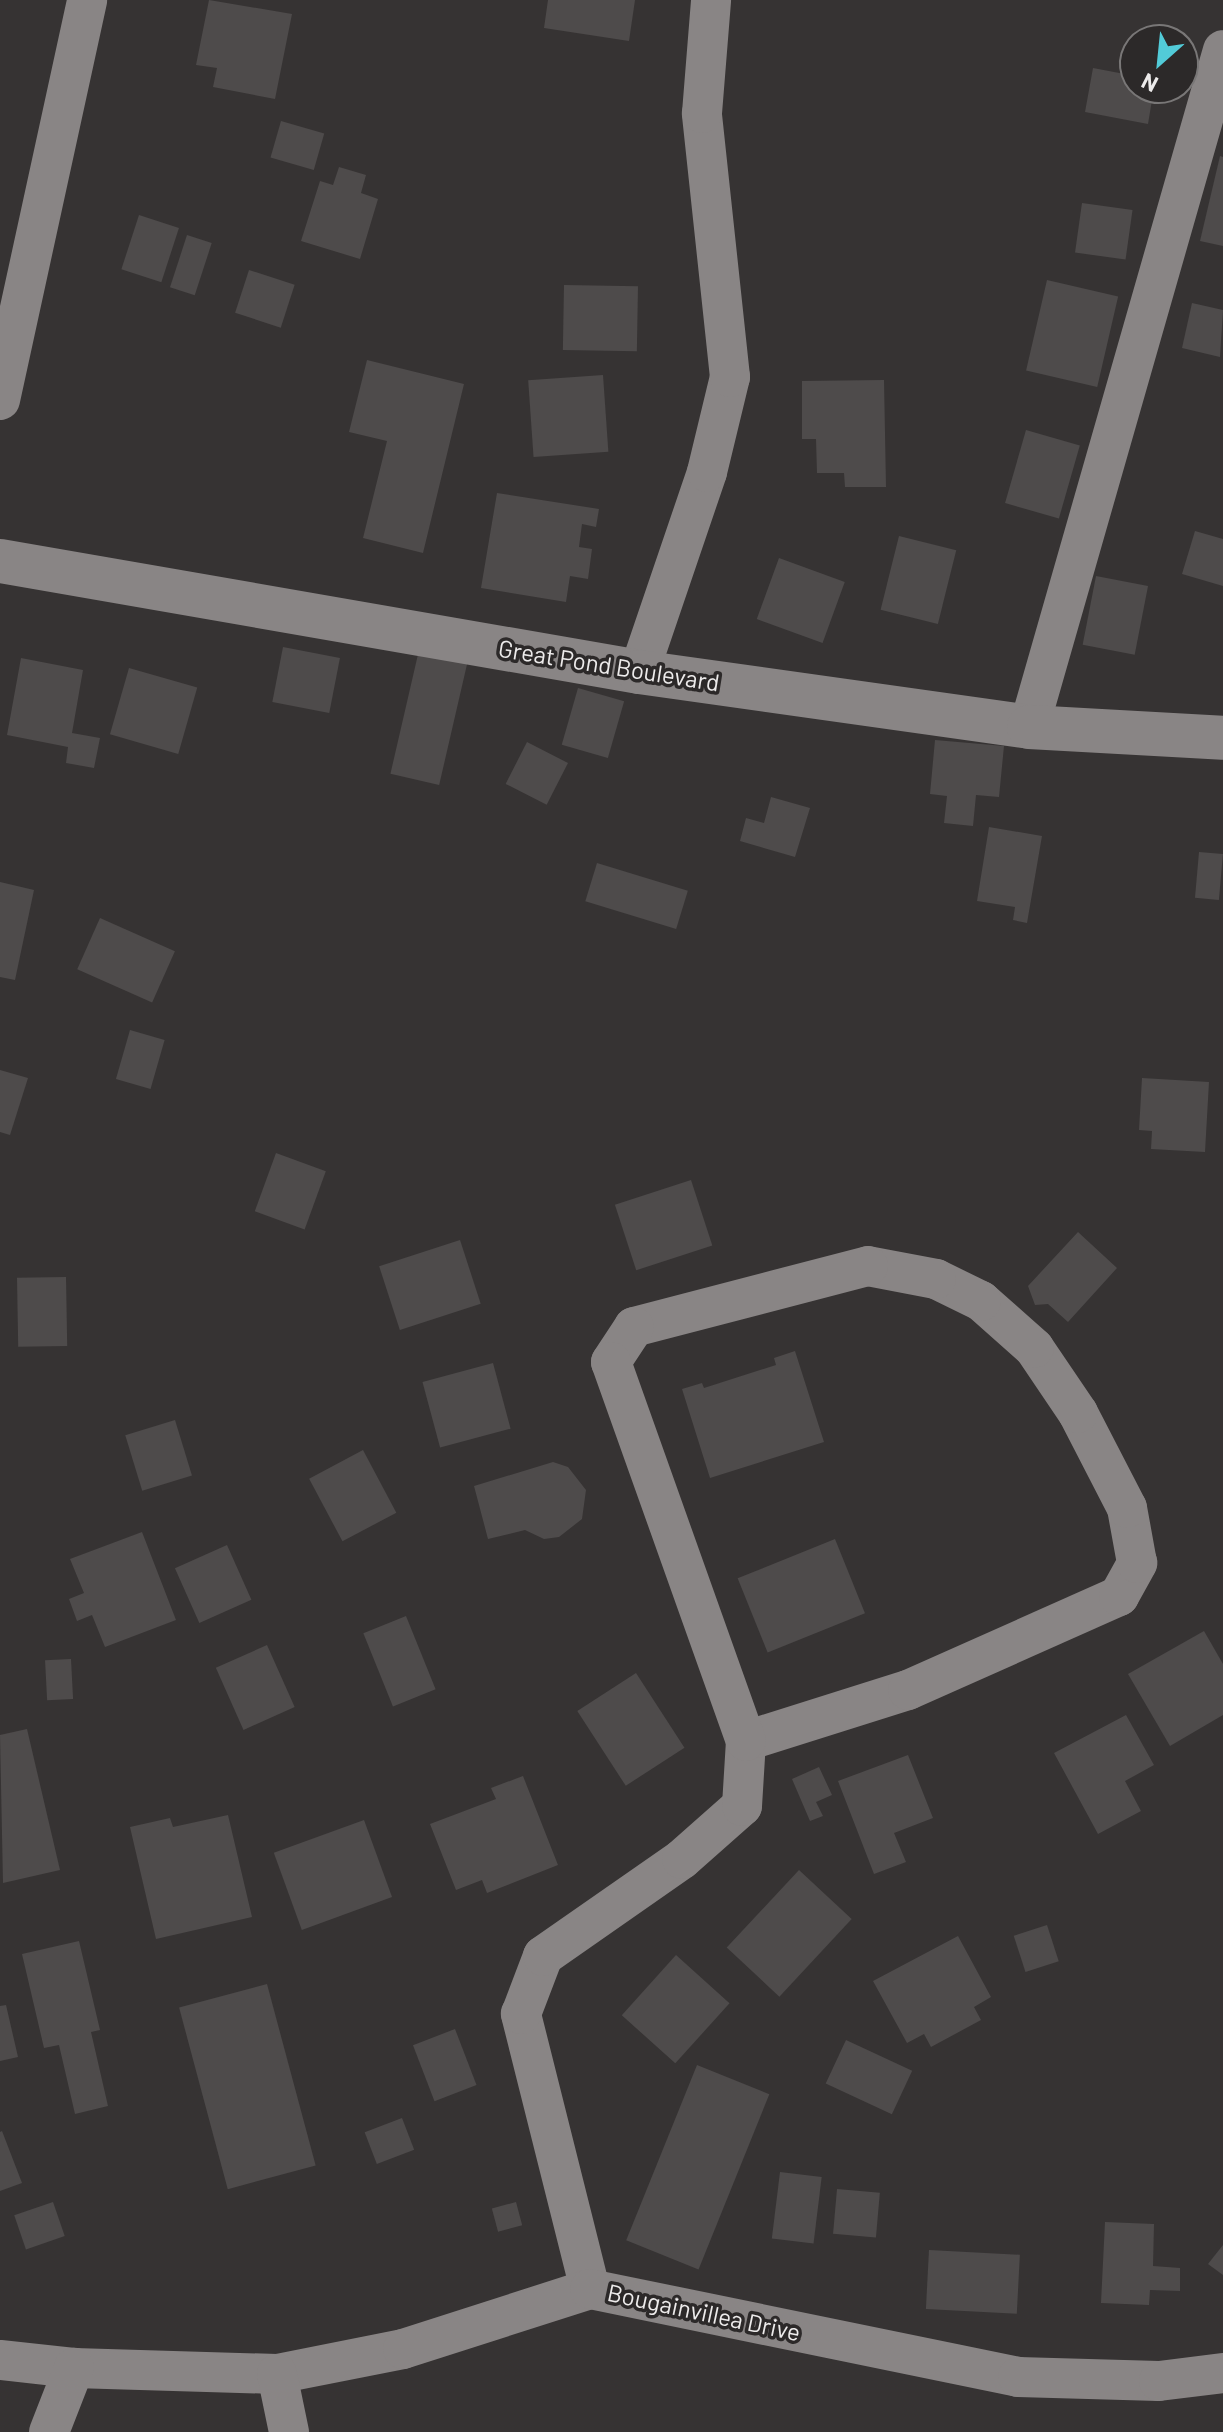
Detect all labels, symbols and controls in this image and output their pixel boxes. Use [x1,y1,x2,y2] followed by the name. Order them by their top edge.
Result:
[1119,24,1199,104] north arrow
[1137,69,1161,99] text: N
[496,633,722,697] street label: Great Pond Boulevard
[605,2277,803,2347] street label: Bougainvillea Drive

